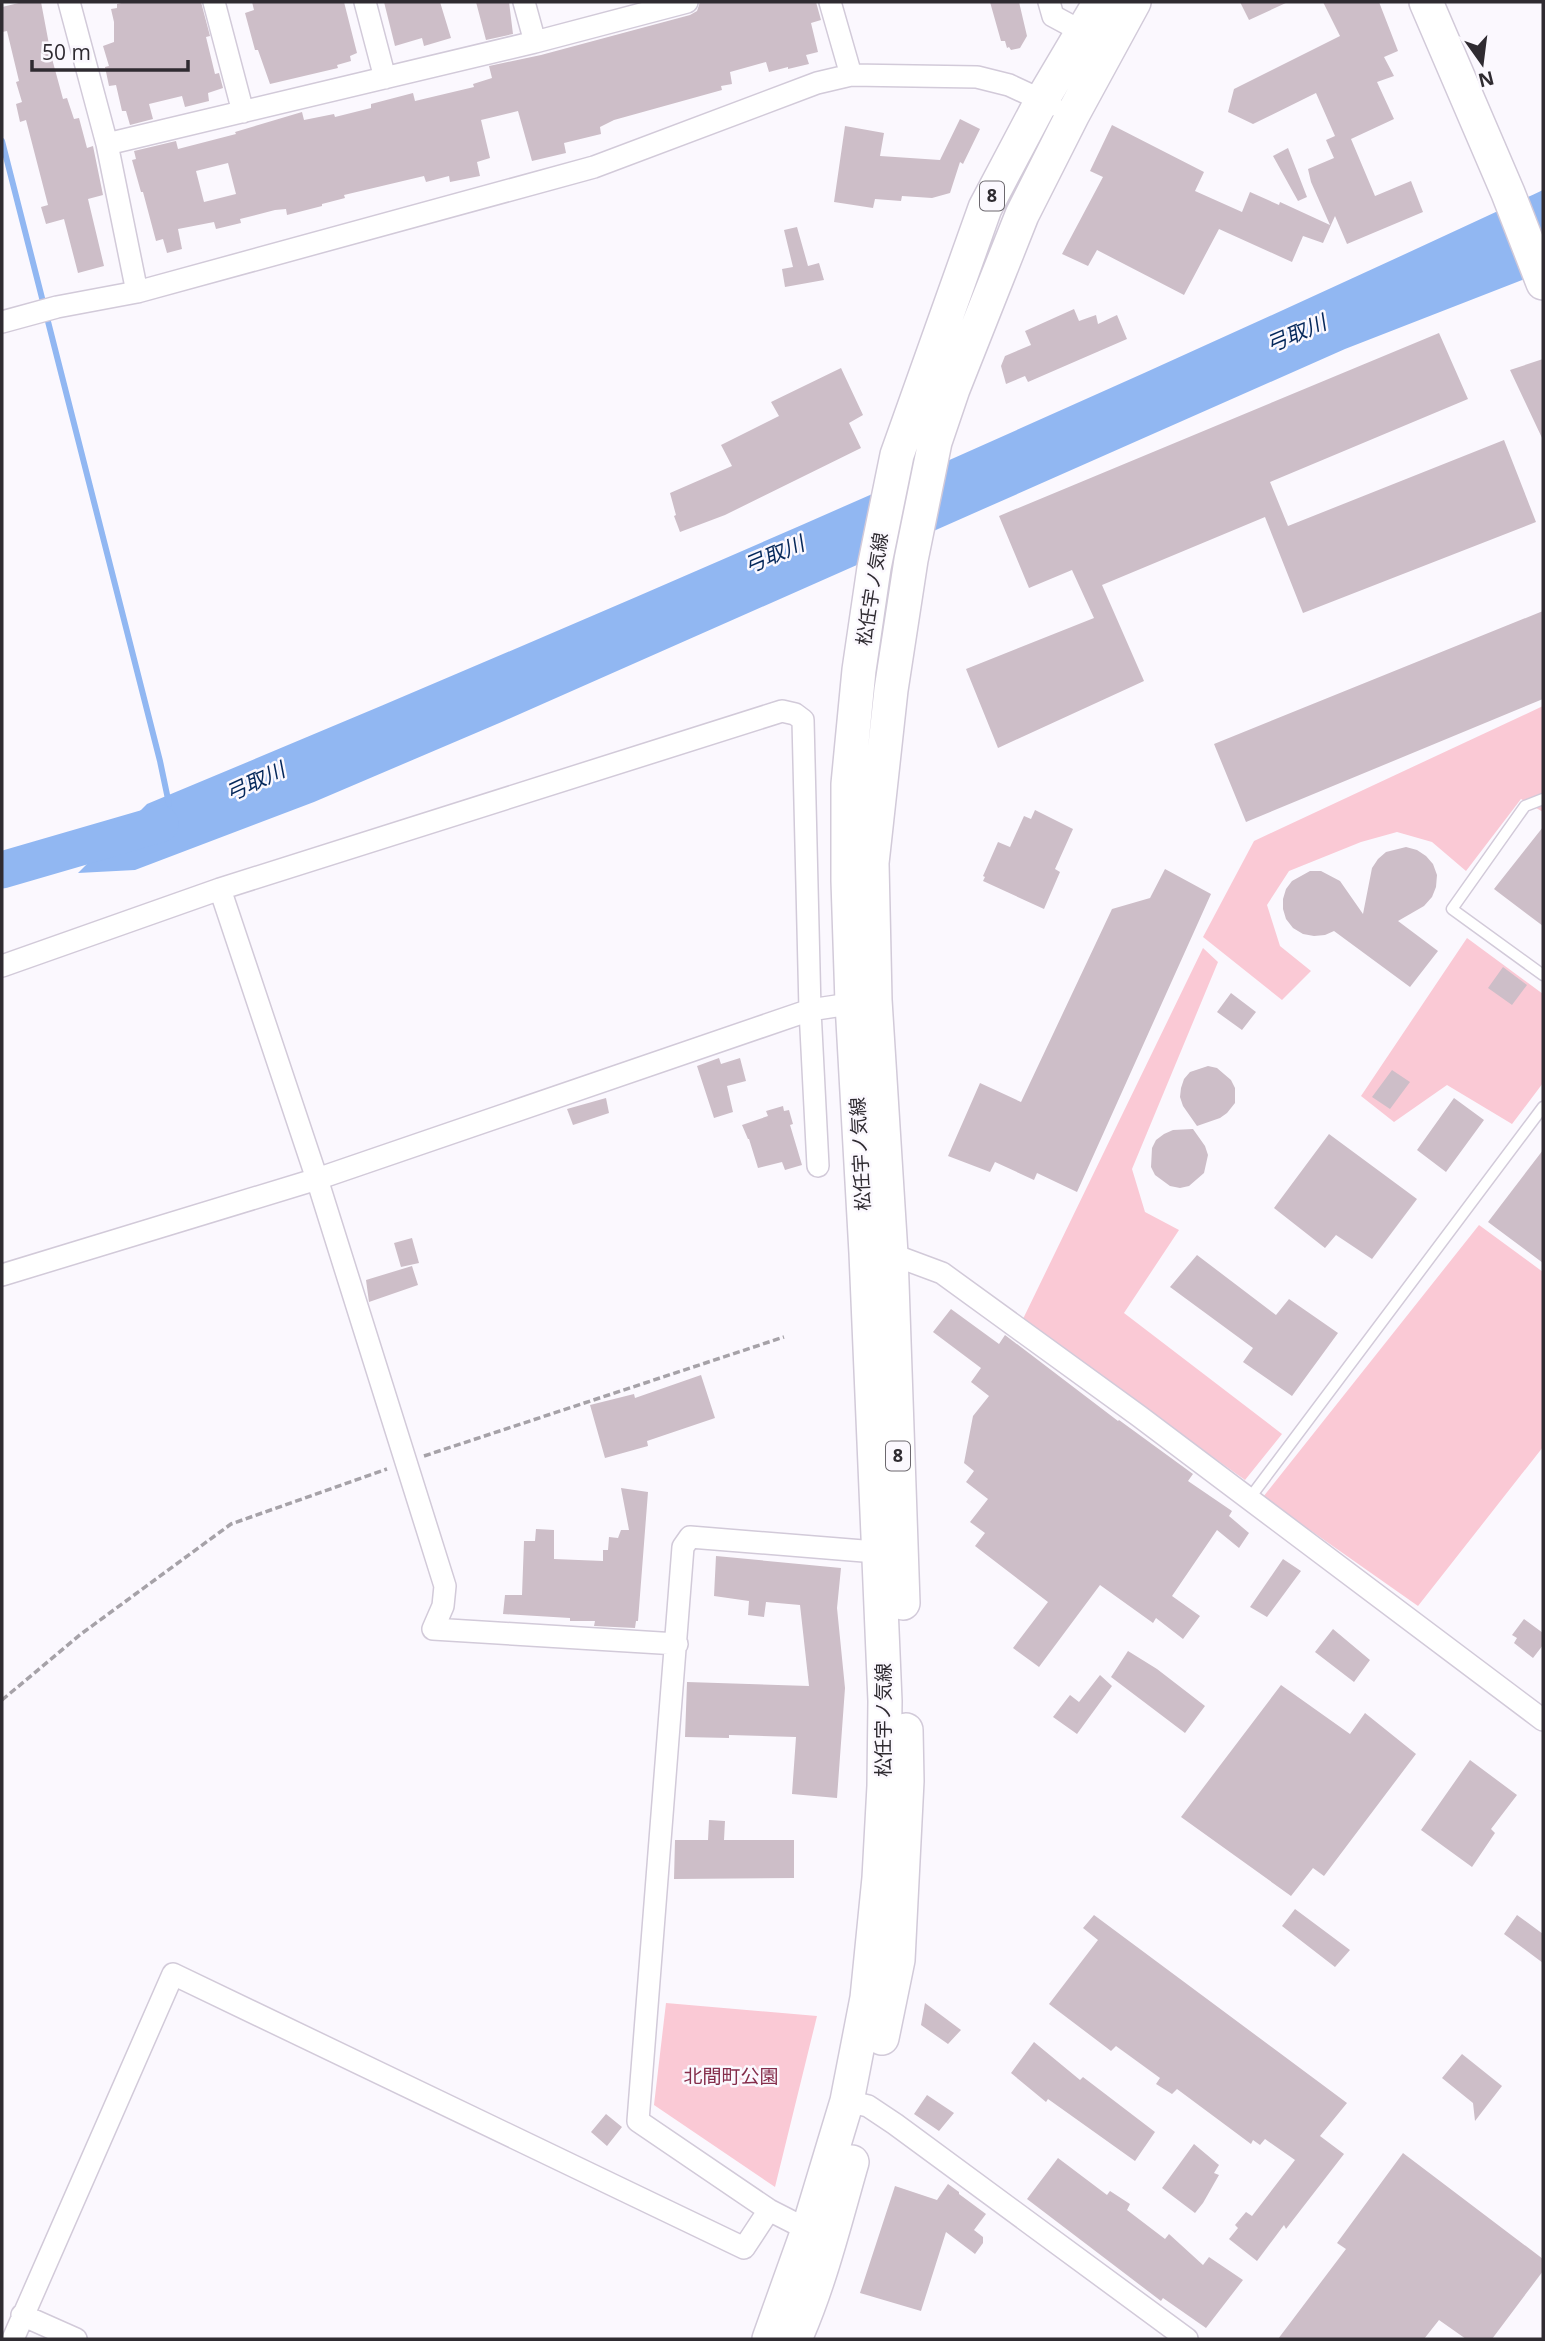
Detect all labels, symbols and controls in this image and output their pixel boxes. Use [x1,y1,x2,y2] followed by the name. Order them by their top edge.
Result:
[32,28,187,72] scale bar
[1447,28,1517,98] north arrow
[42,38,91,66] text: 50 m
[1475,65,1497,94] text: N
[980,182,1004,210] road number: 8
[1261,307,1332,358] water label: 弓取川
[739,528,810,579] water label: 弓取川
[850,531,894,647] street label: 松任宇ノ気線
[220,754,291,807] water label: 弓取川
[844,1096,876,1212] street label: 松任宇ノ気線
[886,1442,910,1470] road number: 8
[870,1663,896,1777] street label: 松任宇ノ気線
[683,2063,779,2089] park label: 北間町公園

